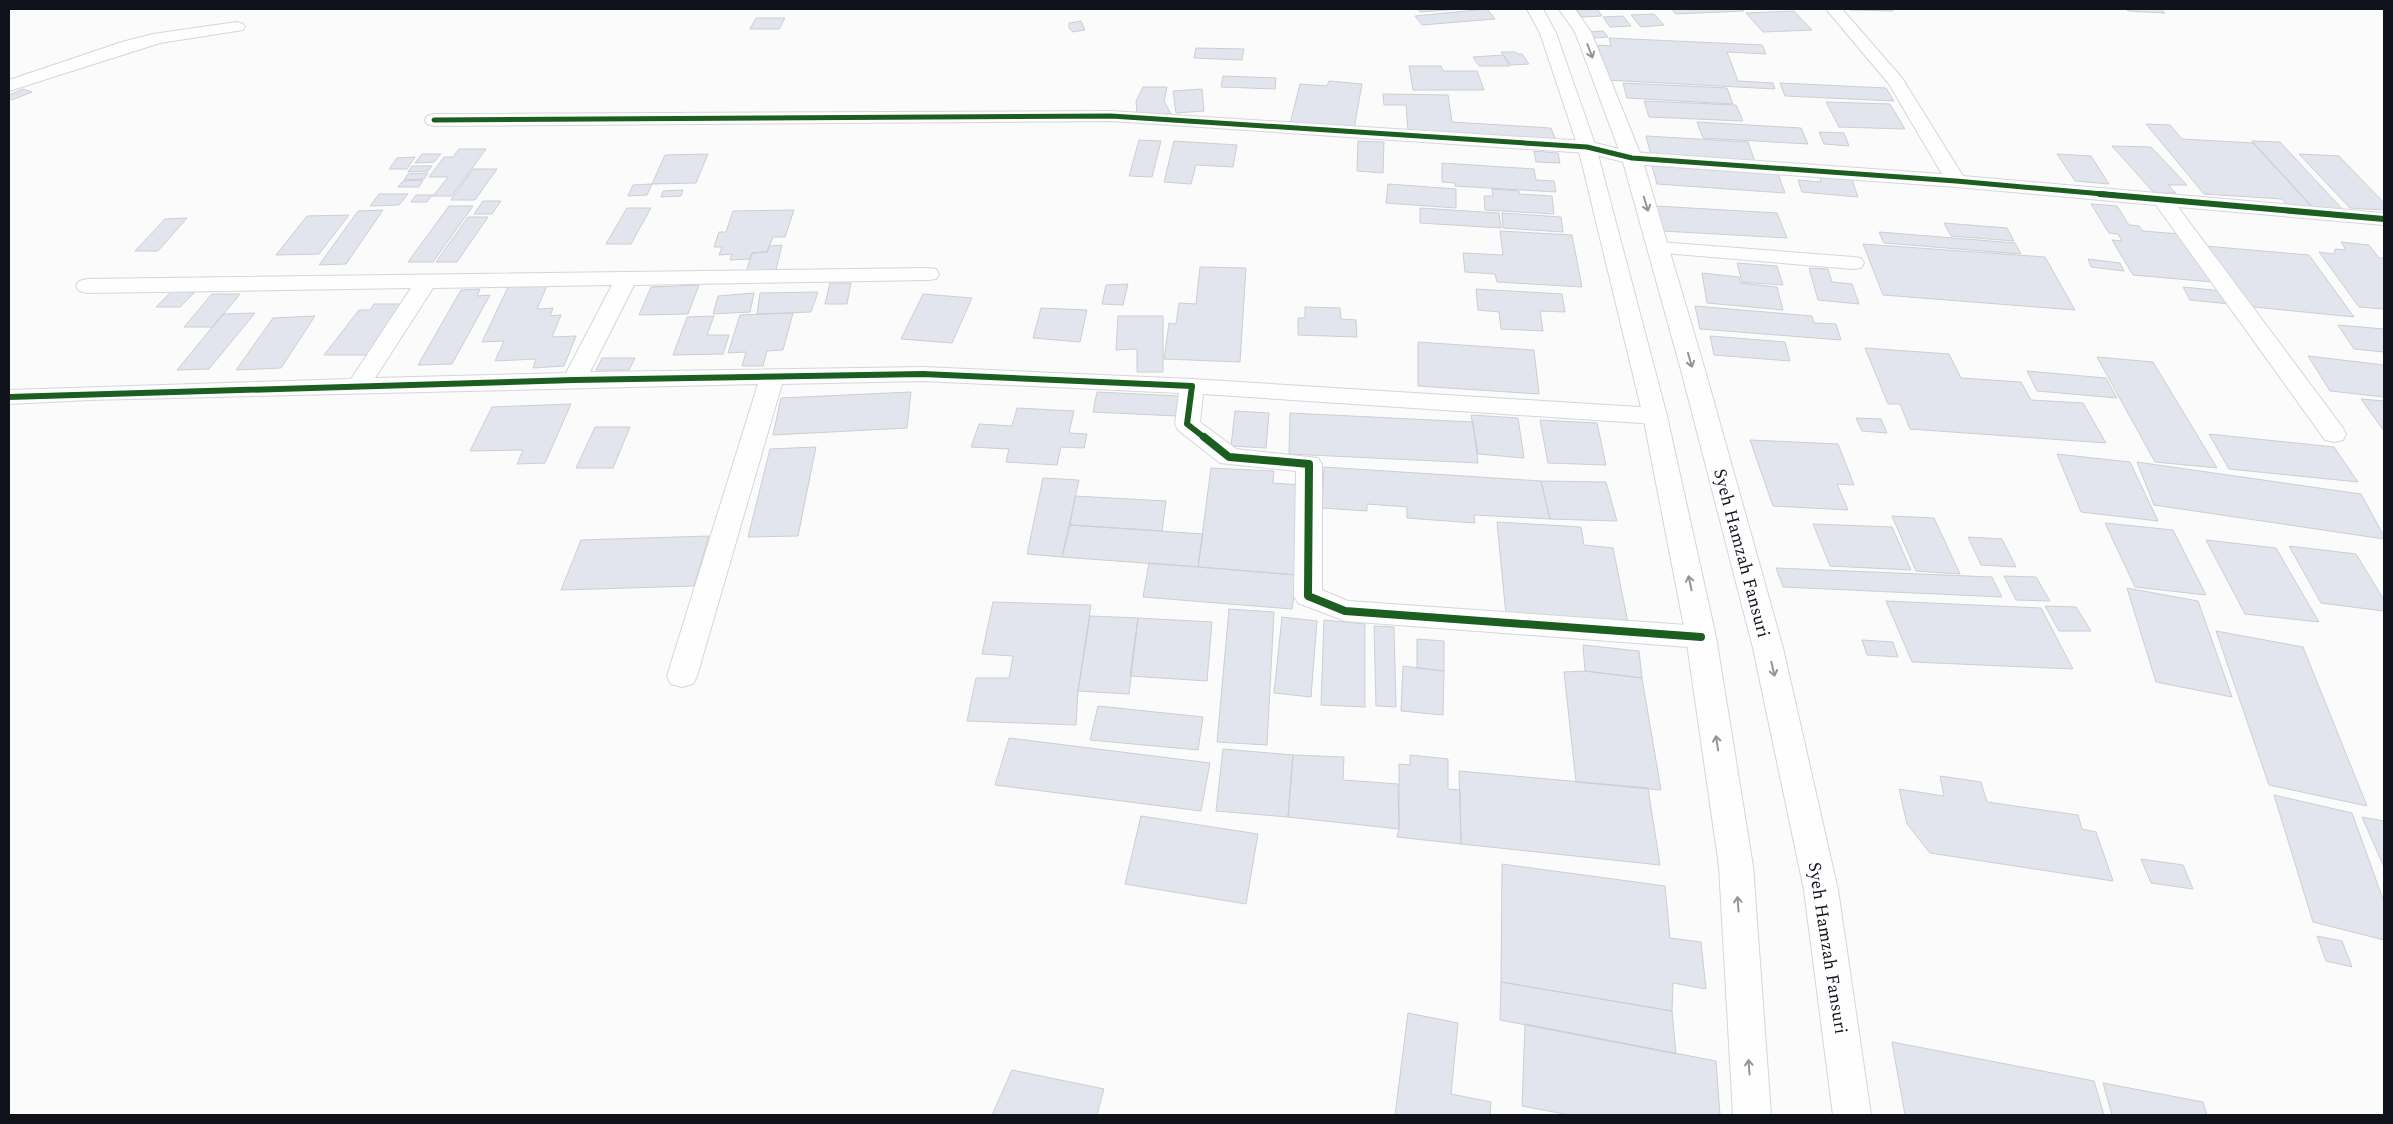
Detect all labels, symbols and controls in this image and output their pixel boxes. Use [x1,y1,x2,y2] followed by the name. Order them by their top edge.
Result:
[1586,43,1596,58] one-way arrow
[1641,195,1651,211] one-way arrow
[1686,352,1696,368] one-way arrow
[1706,466,1777,641] street label: Syeh Hamzah Fansuri
[1684,576,1694,592] one-way arrow
[1769,661,1778,677] one-way arrow
[1712,736,1722,752] one-way arrow
[1801,860,1854,1036] street label: Syeh Hamzah Fansuri
[1734,897,1743,913] one-way arrow
[1744,1059,1754,1075] one-way arrow

